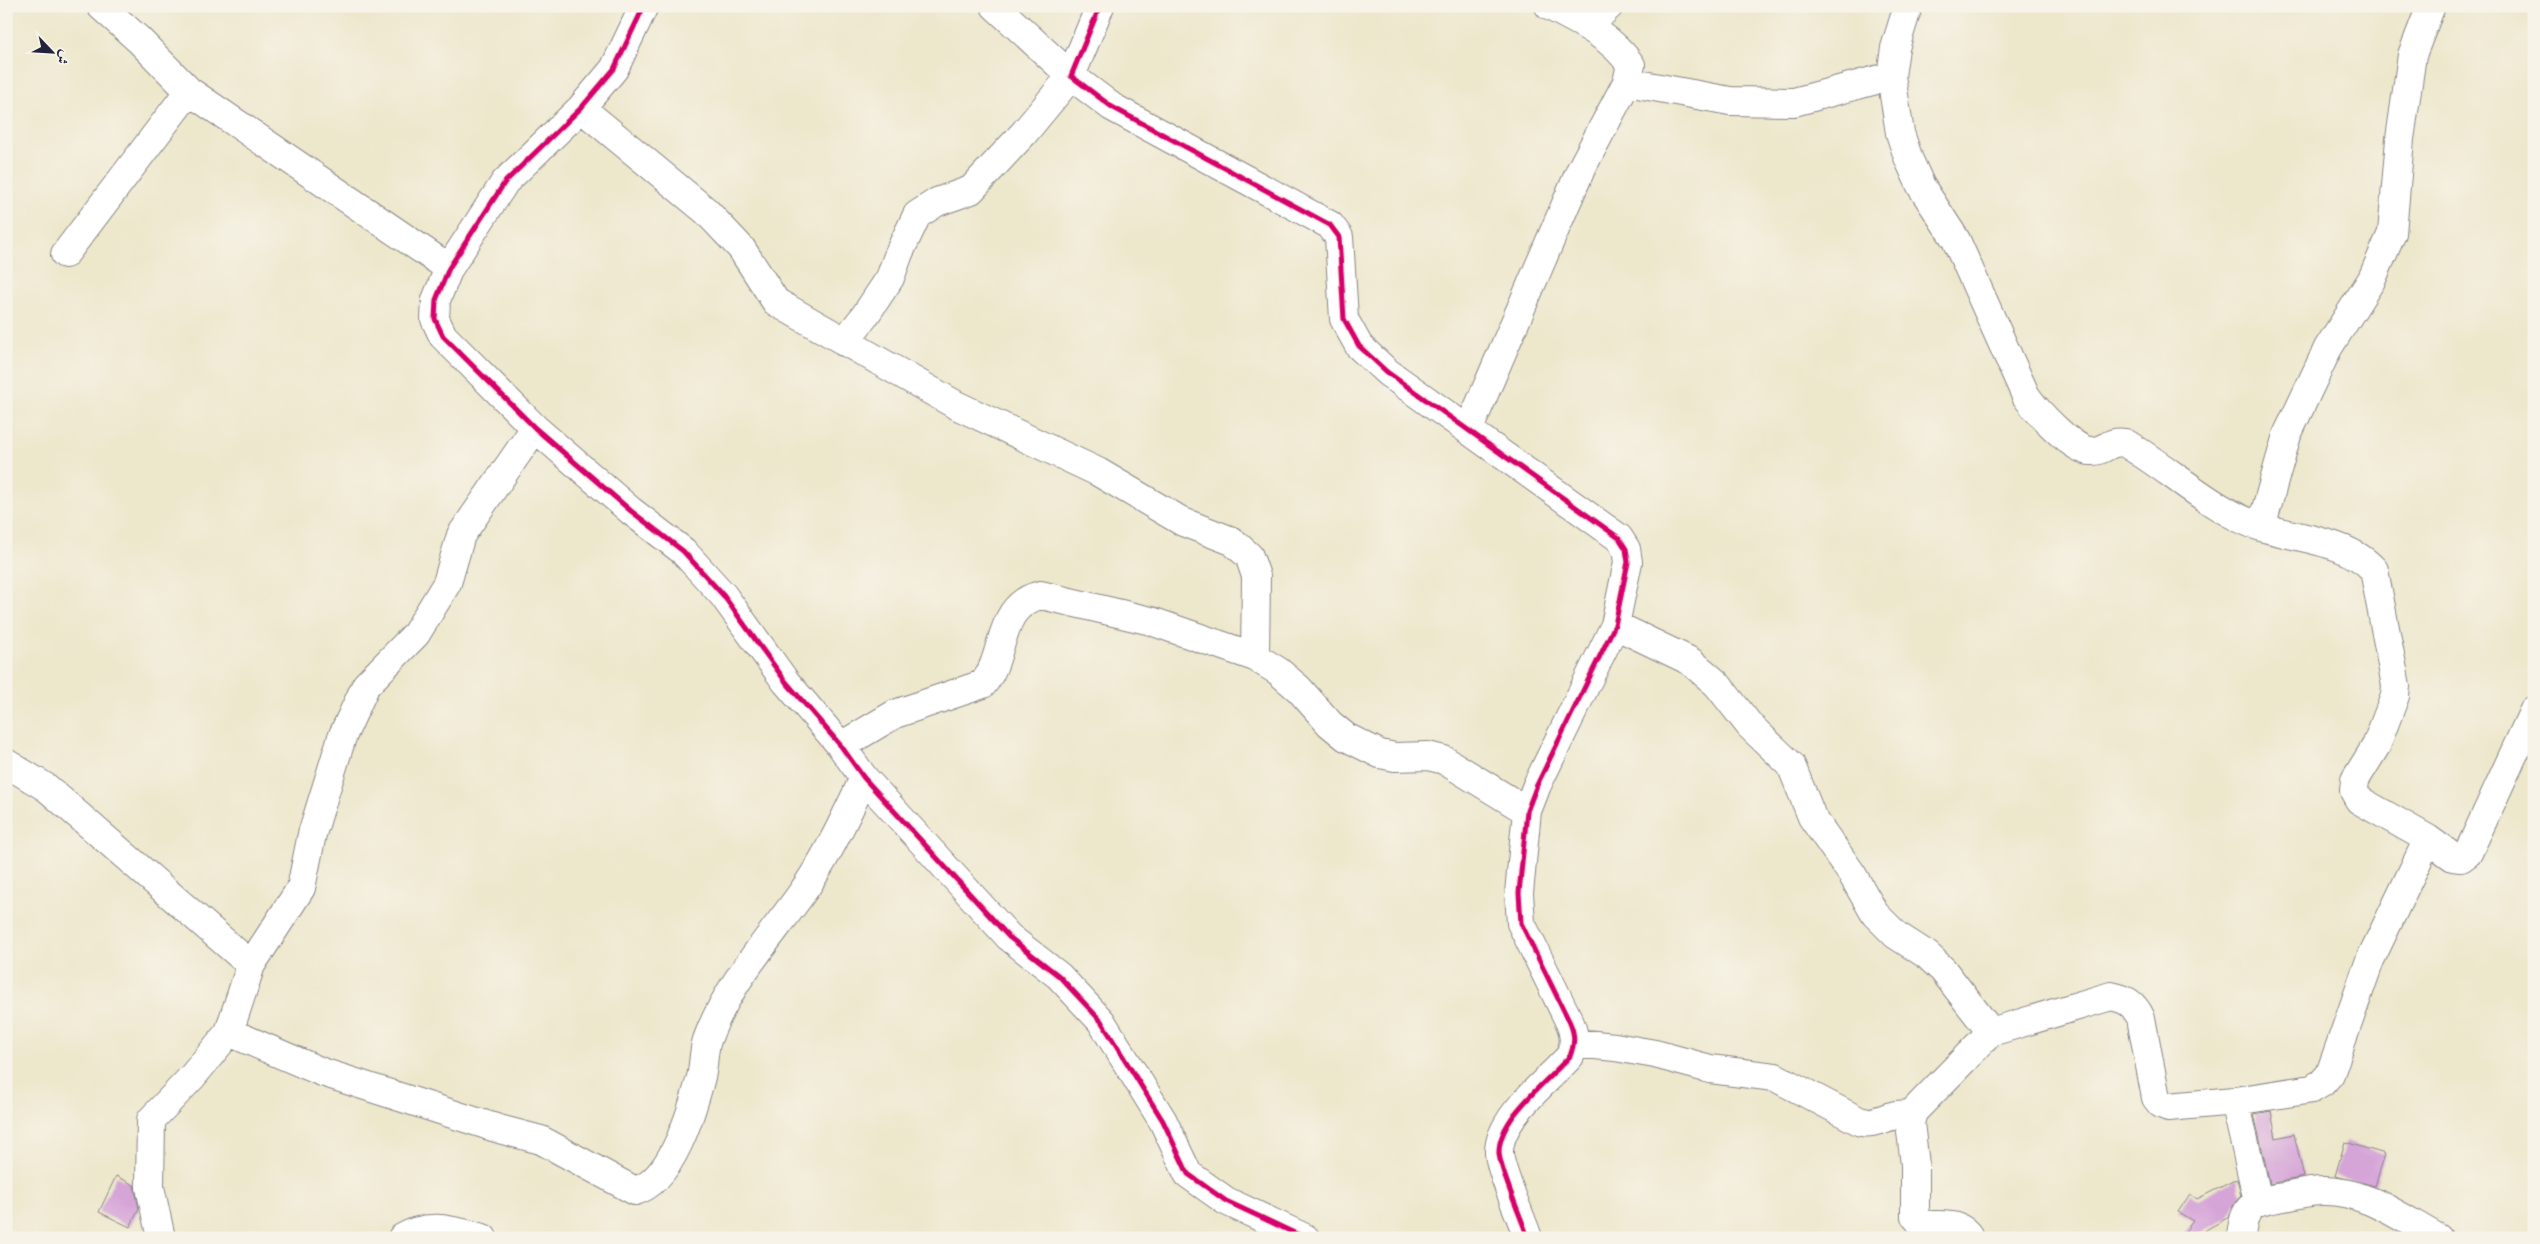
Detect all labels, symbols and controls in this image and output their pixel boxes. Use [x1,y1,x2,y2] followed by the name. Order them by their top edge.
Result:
[28,28,78,78] north arrow
[52,47,74,67] text: ش

